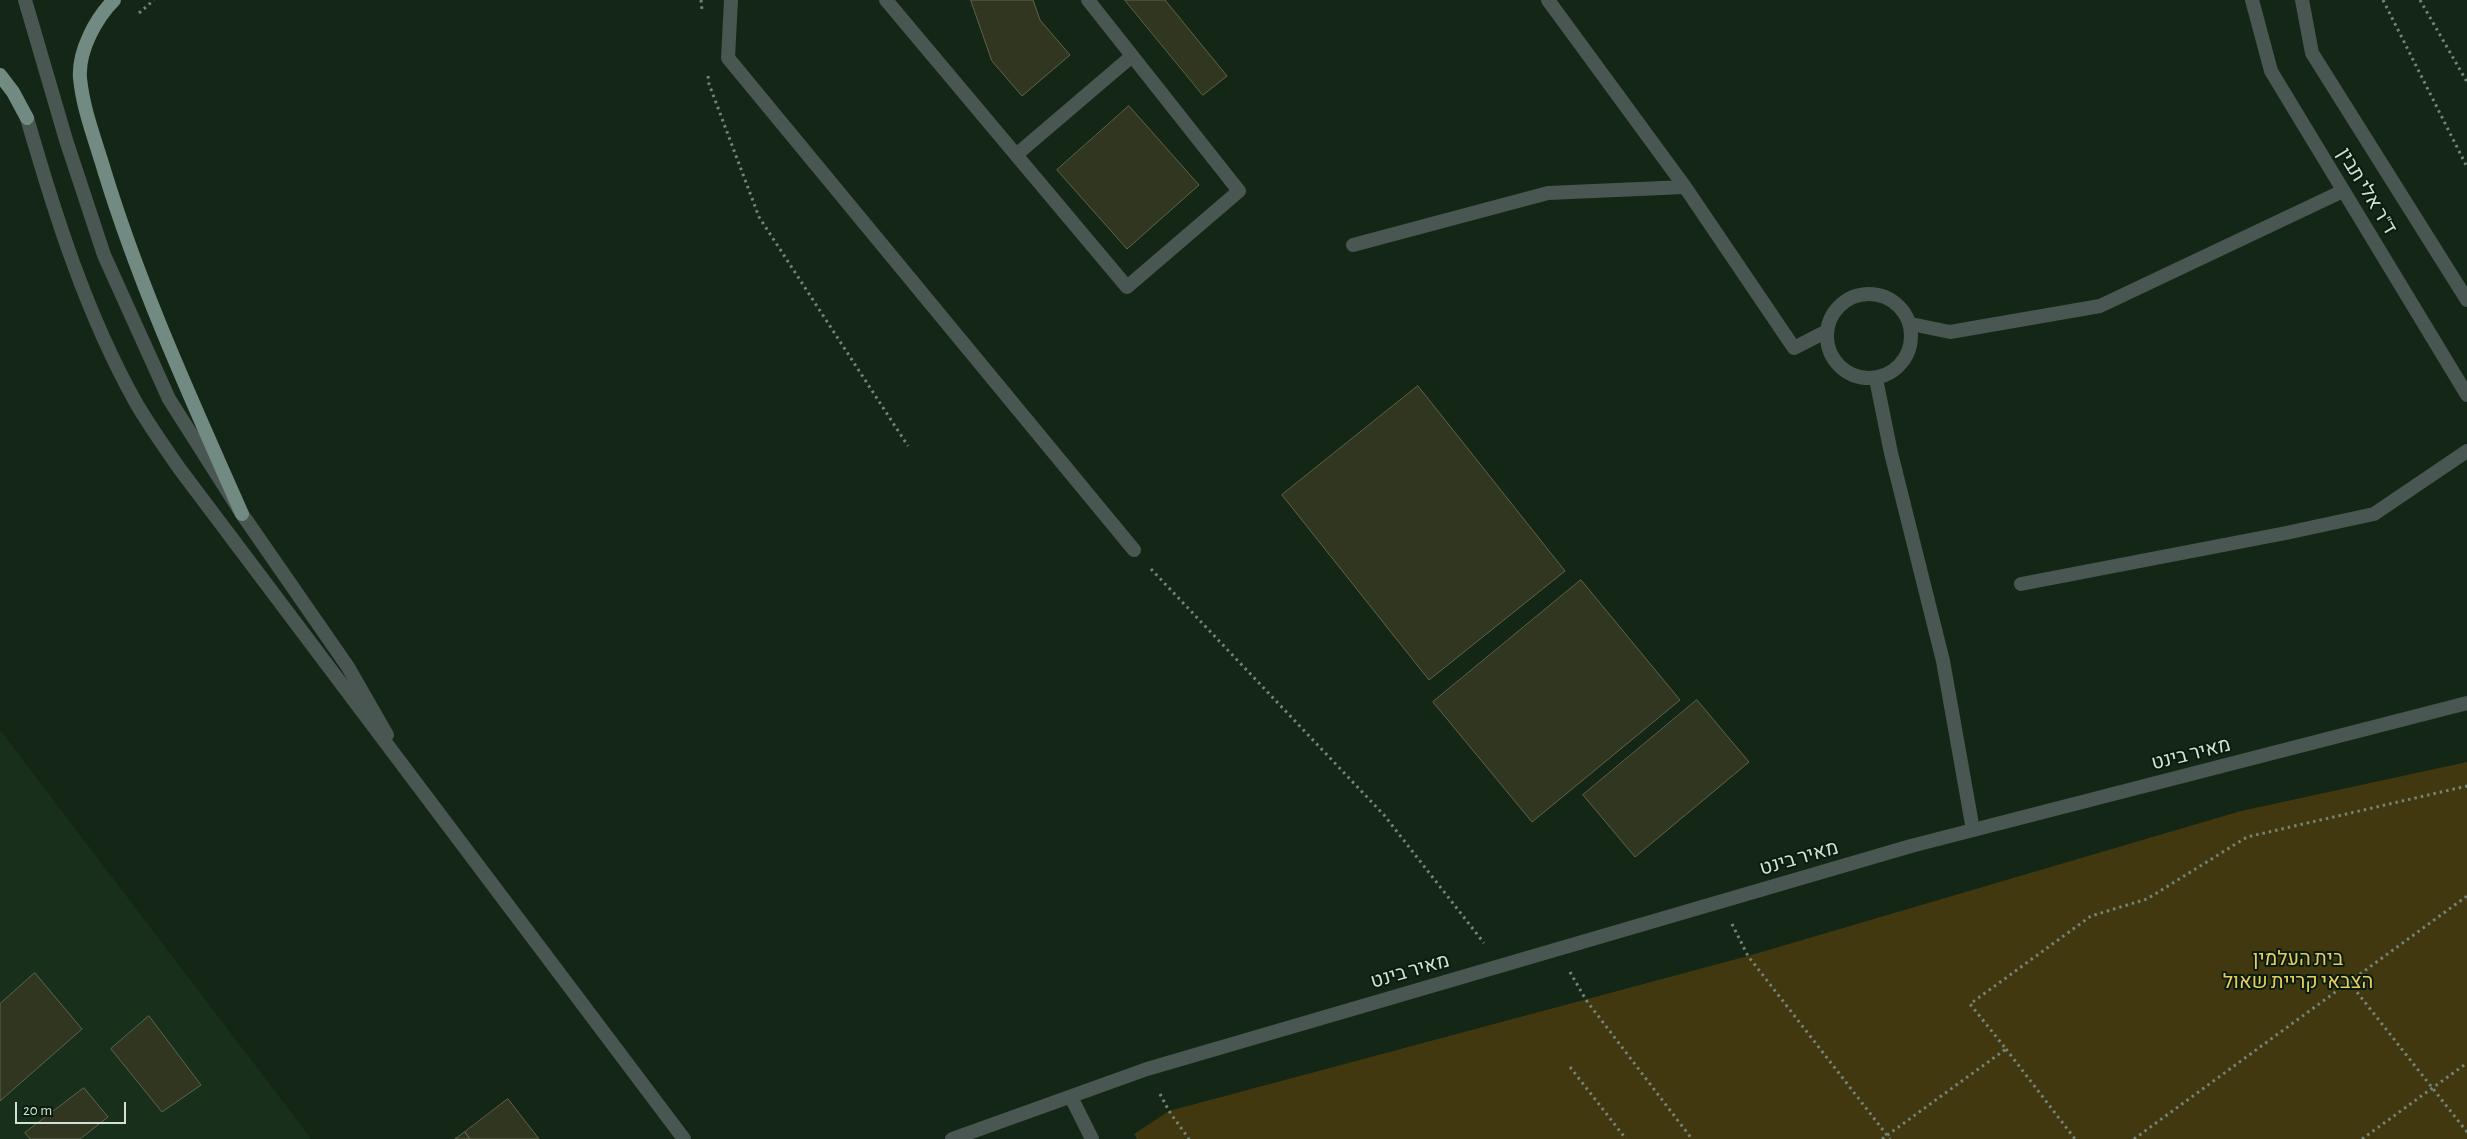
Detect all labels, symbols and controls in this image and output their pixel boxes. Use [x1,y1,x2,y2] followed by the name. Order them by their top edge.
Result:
[2332,144,2402,238] street label: ד"ר אלי תבין
[2149,733,2233,775] street label: מאיר בינט
[1757,835,1841,881] street label: מאיר בינט
[2223,947,2373,994] park label: בית העלמין הצבאי קריית שאול
[1368,948,1452,994] street label: מאיר בינט
[18,1092,129,1124] scale bar
[23,1103,52,1118] text: 20 m

